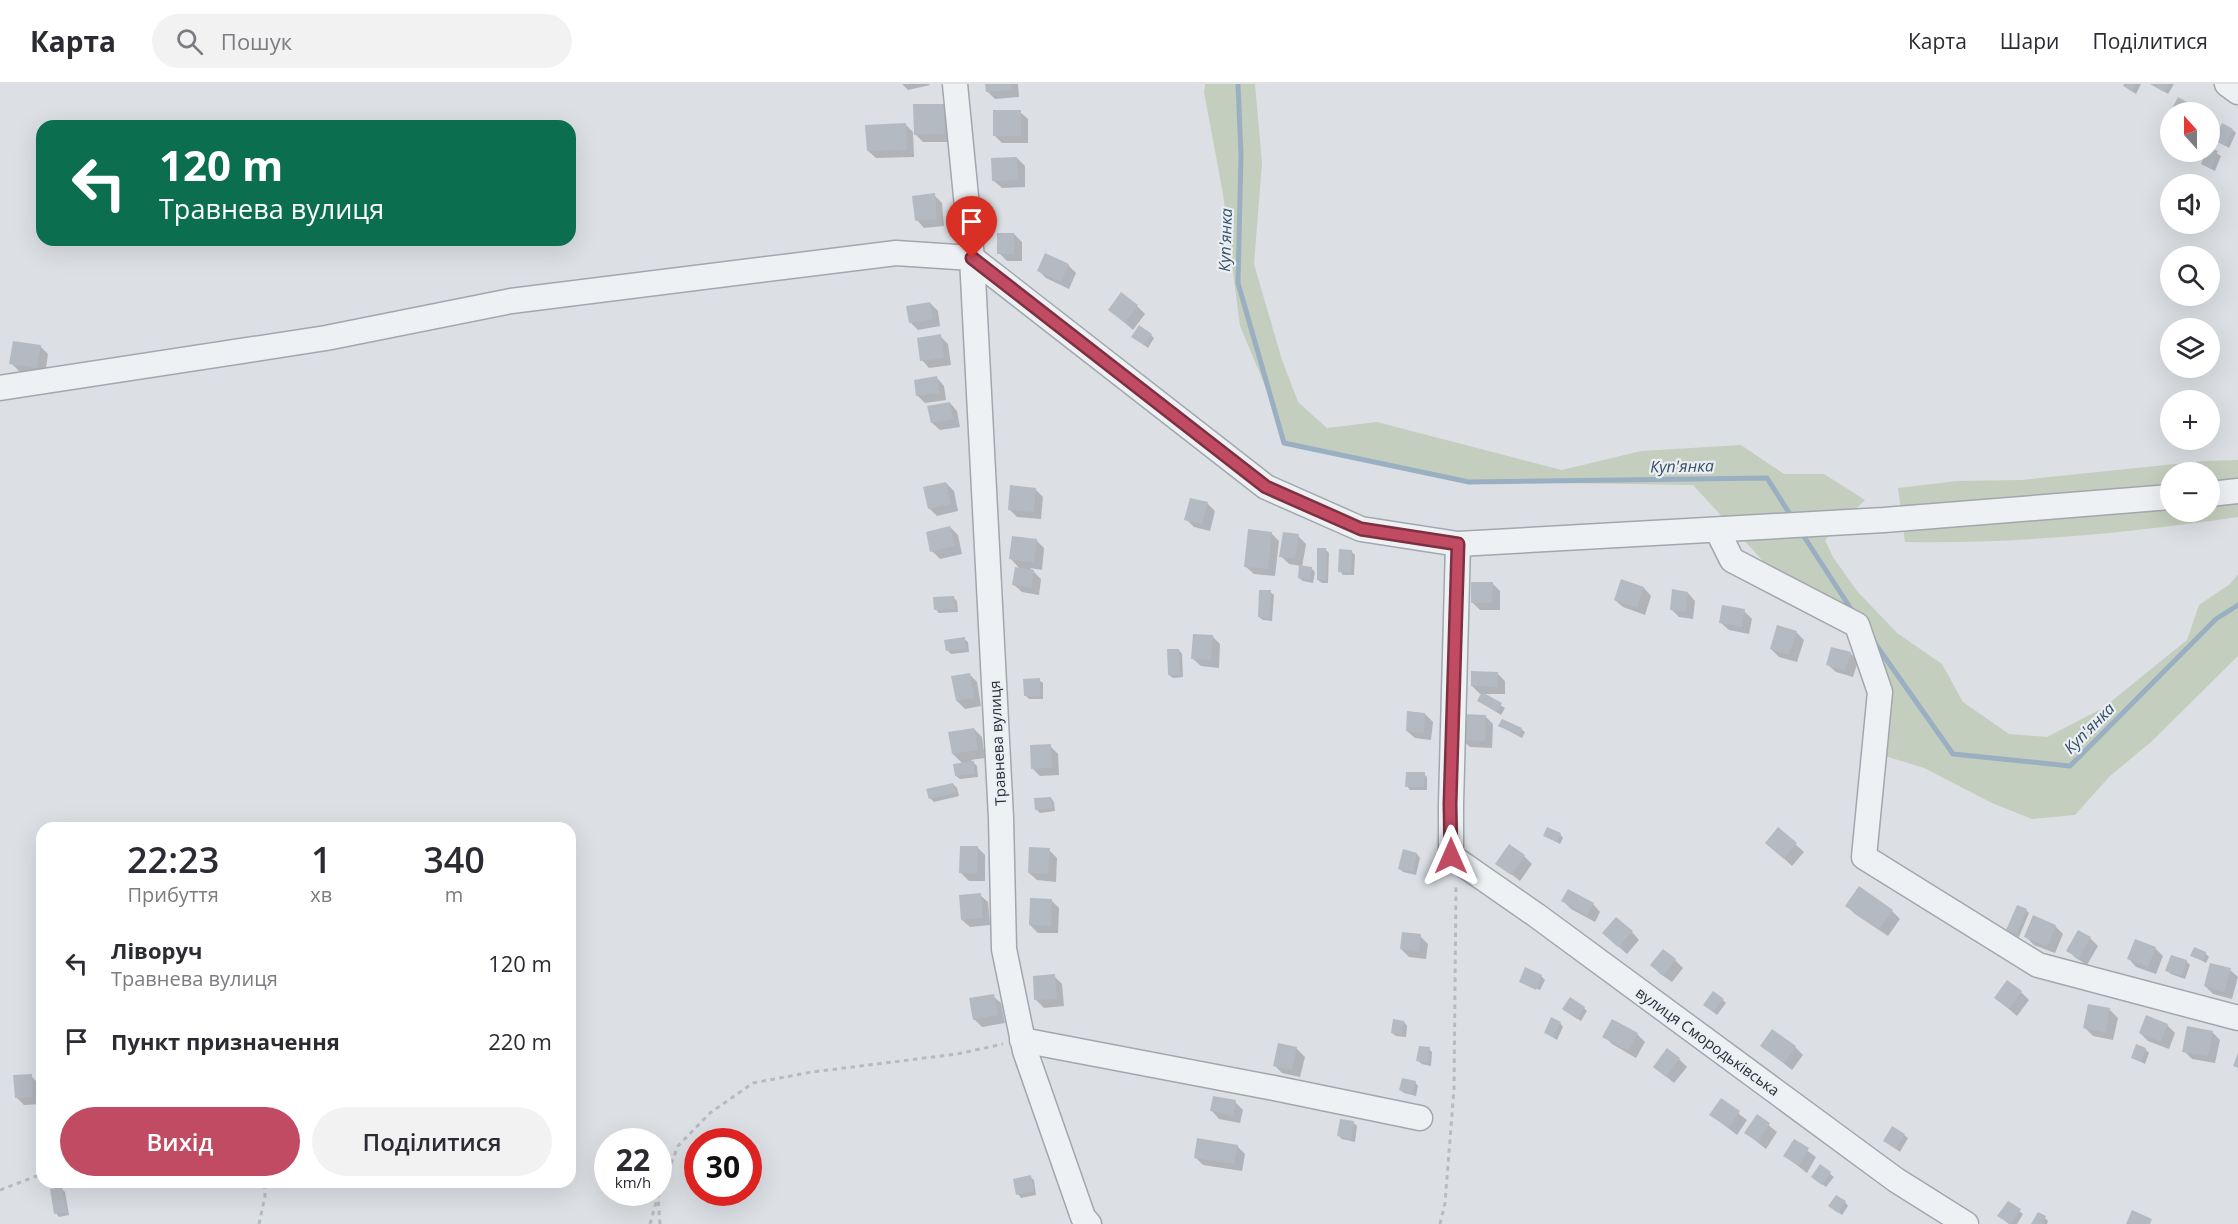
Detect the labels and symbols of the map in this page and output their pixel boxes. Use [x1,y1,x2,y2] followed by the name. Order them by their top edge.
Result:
[2160,102,2220,162] north arrow
[946,196,997,258] pin
[1213,208,1237,272] water label: Куп'янка
[1650,454,1714,478] water label: Куп'янка
[984,680,1010,806] street label: Травнева вулиця
[2059,698,2119,758] water label: Куп'янка
[1419,824,1483,888] position arrow
[1632,982,1784,1100] street label: вулиця Смородьківська
[684,1128,762,1206] speed limit sign: 30

